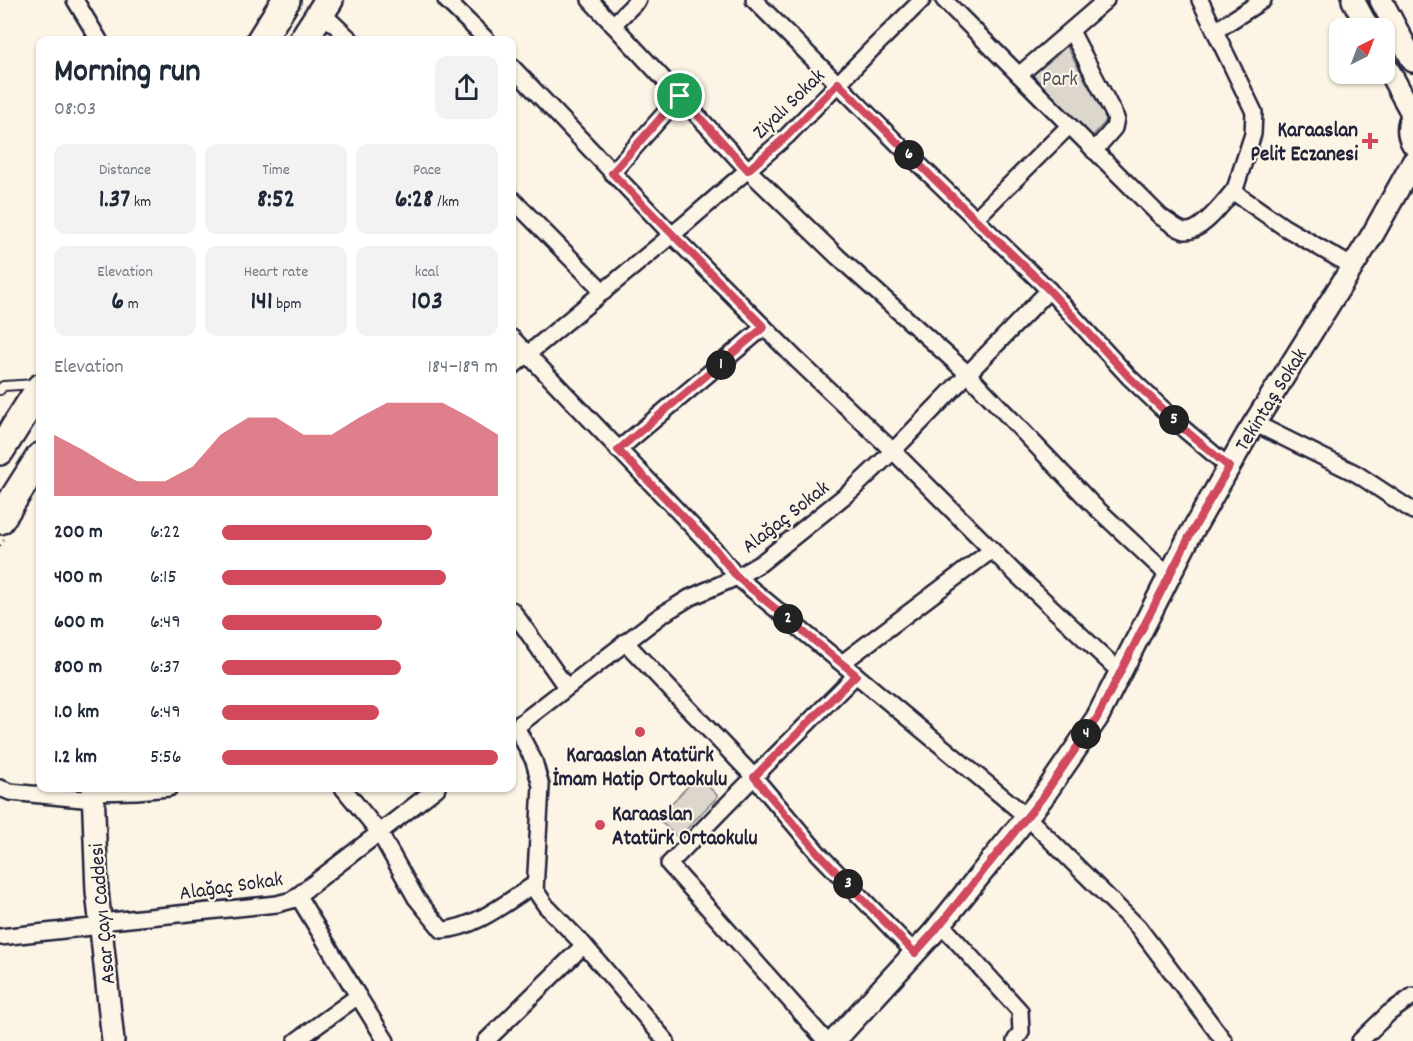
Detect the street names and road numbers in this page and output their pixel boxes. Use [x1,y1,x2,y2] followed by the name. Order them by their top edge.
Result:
[747,63,833,147] street label: Ziyalı Sokak
[1229,343,1316,458] street label: Tekintaş Sokak
[737,474,837,562] street label: Alağaç Sokak
[83,842,125,985] street label: Asar Çayı Caddesi
[178,866,285,910] street label: Alağaç Sokak

